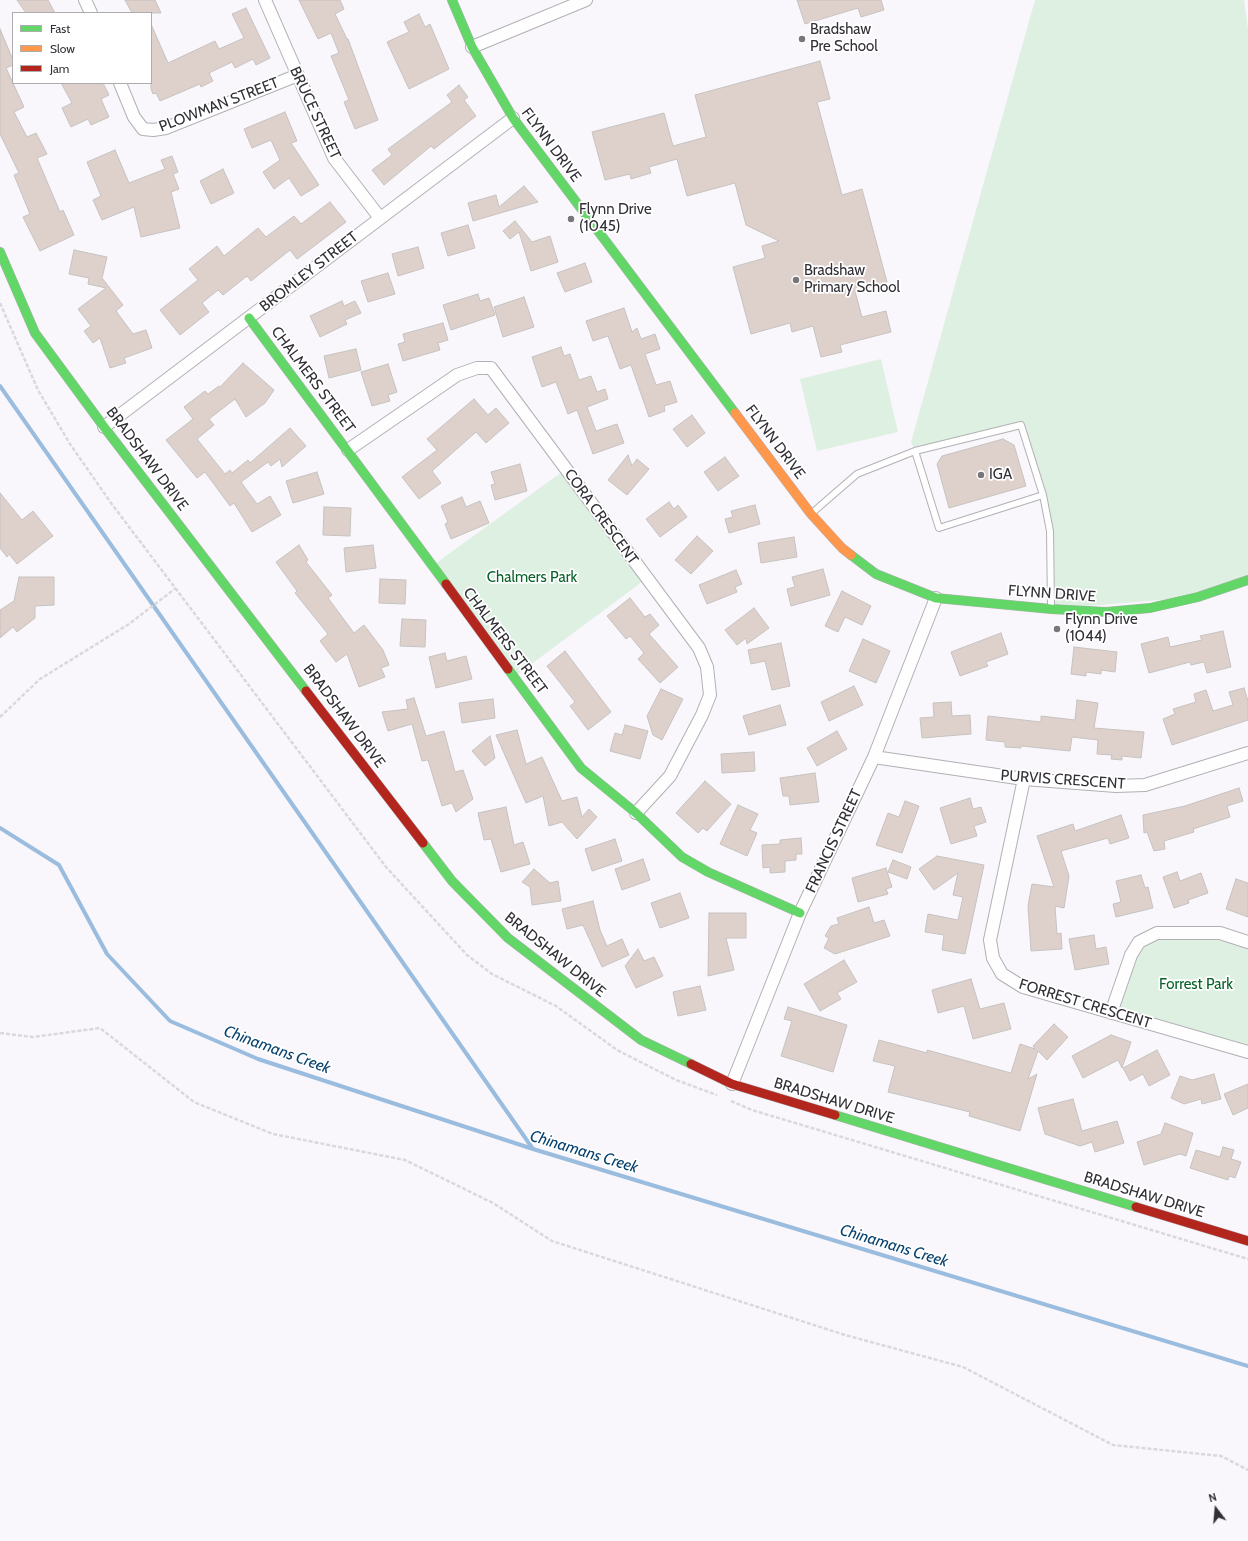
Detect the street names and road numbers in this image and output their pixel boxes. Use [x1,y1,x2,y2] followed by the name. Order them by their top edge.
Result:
[286,64,344,162] street label: BRUCE STREET
[157,74,281,136] street label: PLOWMAN STREET
[517,104,585,186] street label: FLYNN DRIVE
[256,228,362,316] street label: BROMLEY STREET
[267,323,359,437] street label: CHALMERS STREET
[741,401,809,483] street label: FLYNN DRIVE
[102,404,192,514] street label: BRADSHAW DRIVE
[560,466,642,568] street label: CORA CRESCENT
[1007,582,1097,606] street label: FLYNN DRIVE
[459,584,551,698] street label: CHALMERS STREET
[299,661,389,771] street label: BRADSHAW DRIVE
[1000,767,1126,793] street label: PURVIS CRESCENT
[802,786,866,896] street label: FRANCIS STREET
[501,909,609,1001] street label: BRADSHAW DRIVE
[1017,975,1153,1033] street label: FORREST CRESCENT
[772,1074,896,1128] street label: BRADSHAW DRIVE
[1082,1168,1206,1222] street label: BRADSHAW DRIVE

